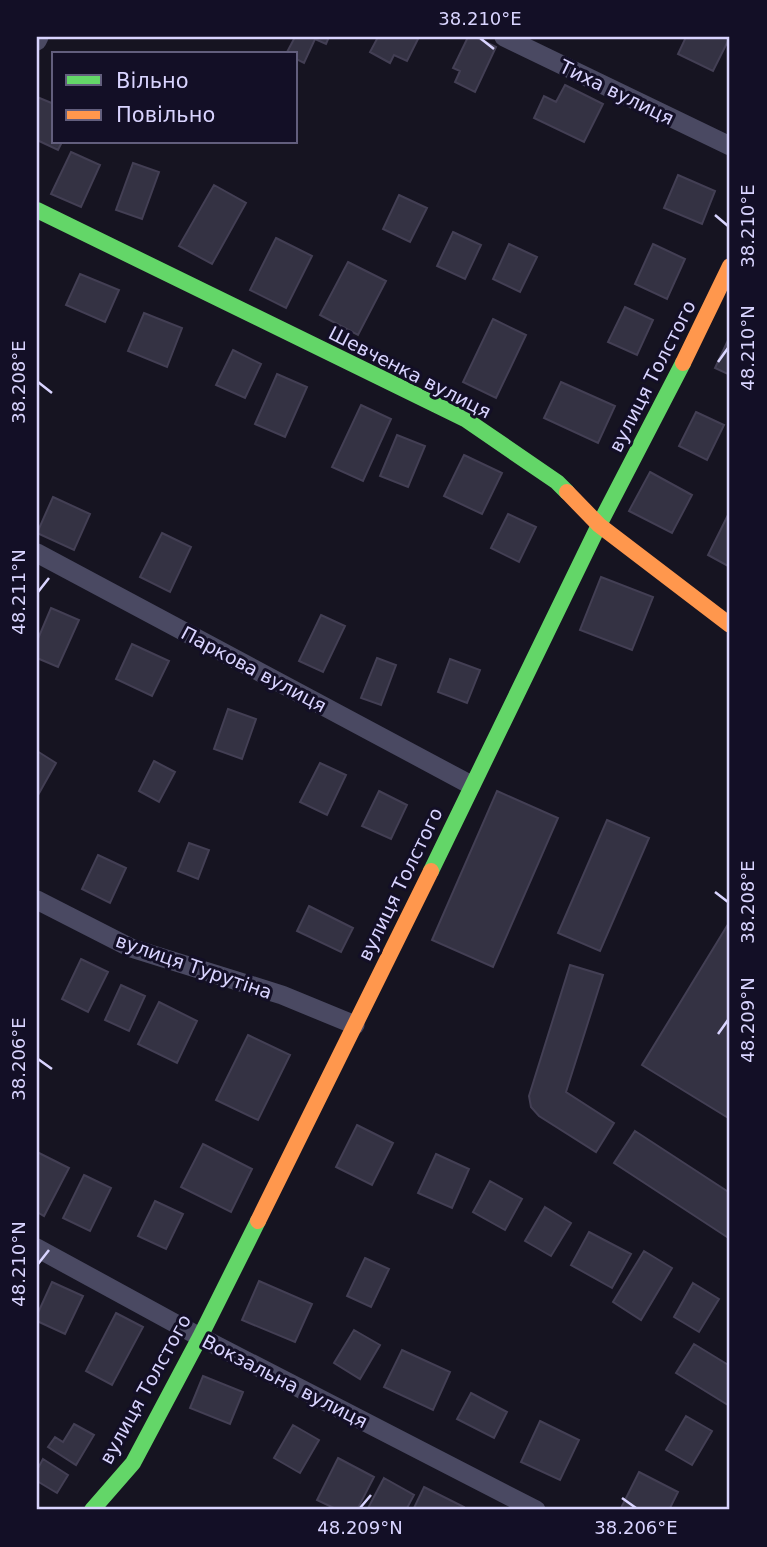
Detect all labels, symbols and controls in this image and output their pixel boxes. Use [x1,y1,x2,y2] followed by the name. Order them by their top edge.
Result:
[438,8,522,29] text: 38.210°E
[52,52,298,144] legend
[555,54,678,129] street label: Тиха вулиця
[116,69,189,93] text: Вільно
[116,103,215,127] text: Повільно
[737,184,758,268] text: 38.210°E
[604,296,700,456] street label: вулиця Толстого
[737,305,758,391] text: 48.210°N
[325,322,495,422] street label: Шевченка вулиця
[8,340,29,424] text: 38.208°E
[8,549,29,635] text: 48.211°N
[178,621,330,717] street label: Паркова вулиця
[353,804,447,964] street label: вулиця Толстого
[737,860,758,944] text: 38.208°E
[113,929,275,1003] street label: вулиця Турутіна
[737,977,758,1063] text: 48.209°N
[8,1017,29,1101] text: 38.206°E
[8,1221,29,1307] text: 48.210°N
[95,1310,195,1468] street label: вулиця Толстого
[199,1330,371,1432] street label: Вокзальна вулиця
[317,1517,403,1538] text: 48.209°N
[594,1517,678,1538] text: 38.206°E

